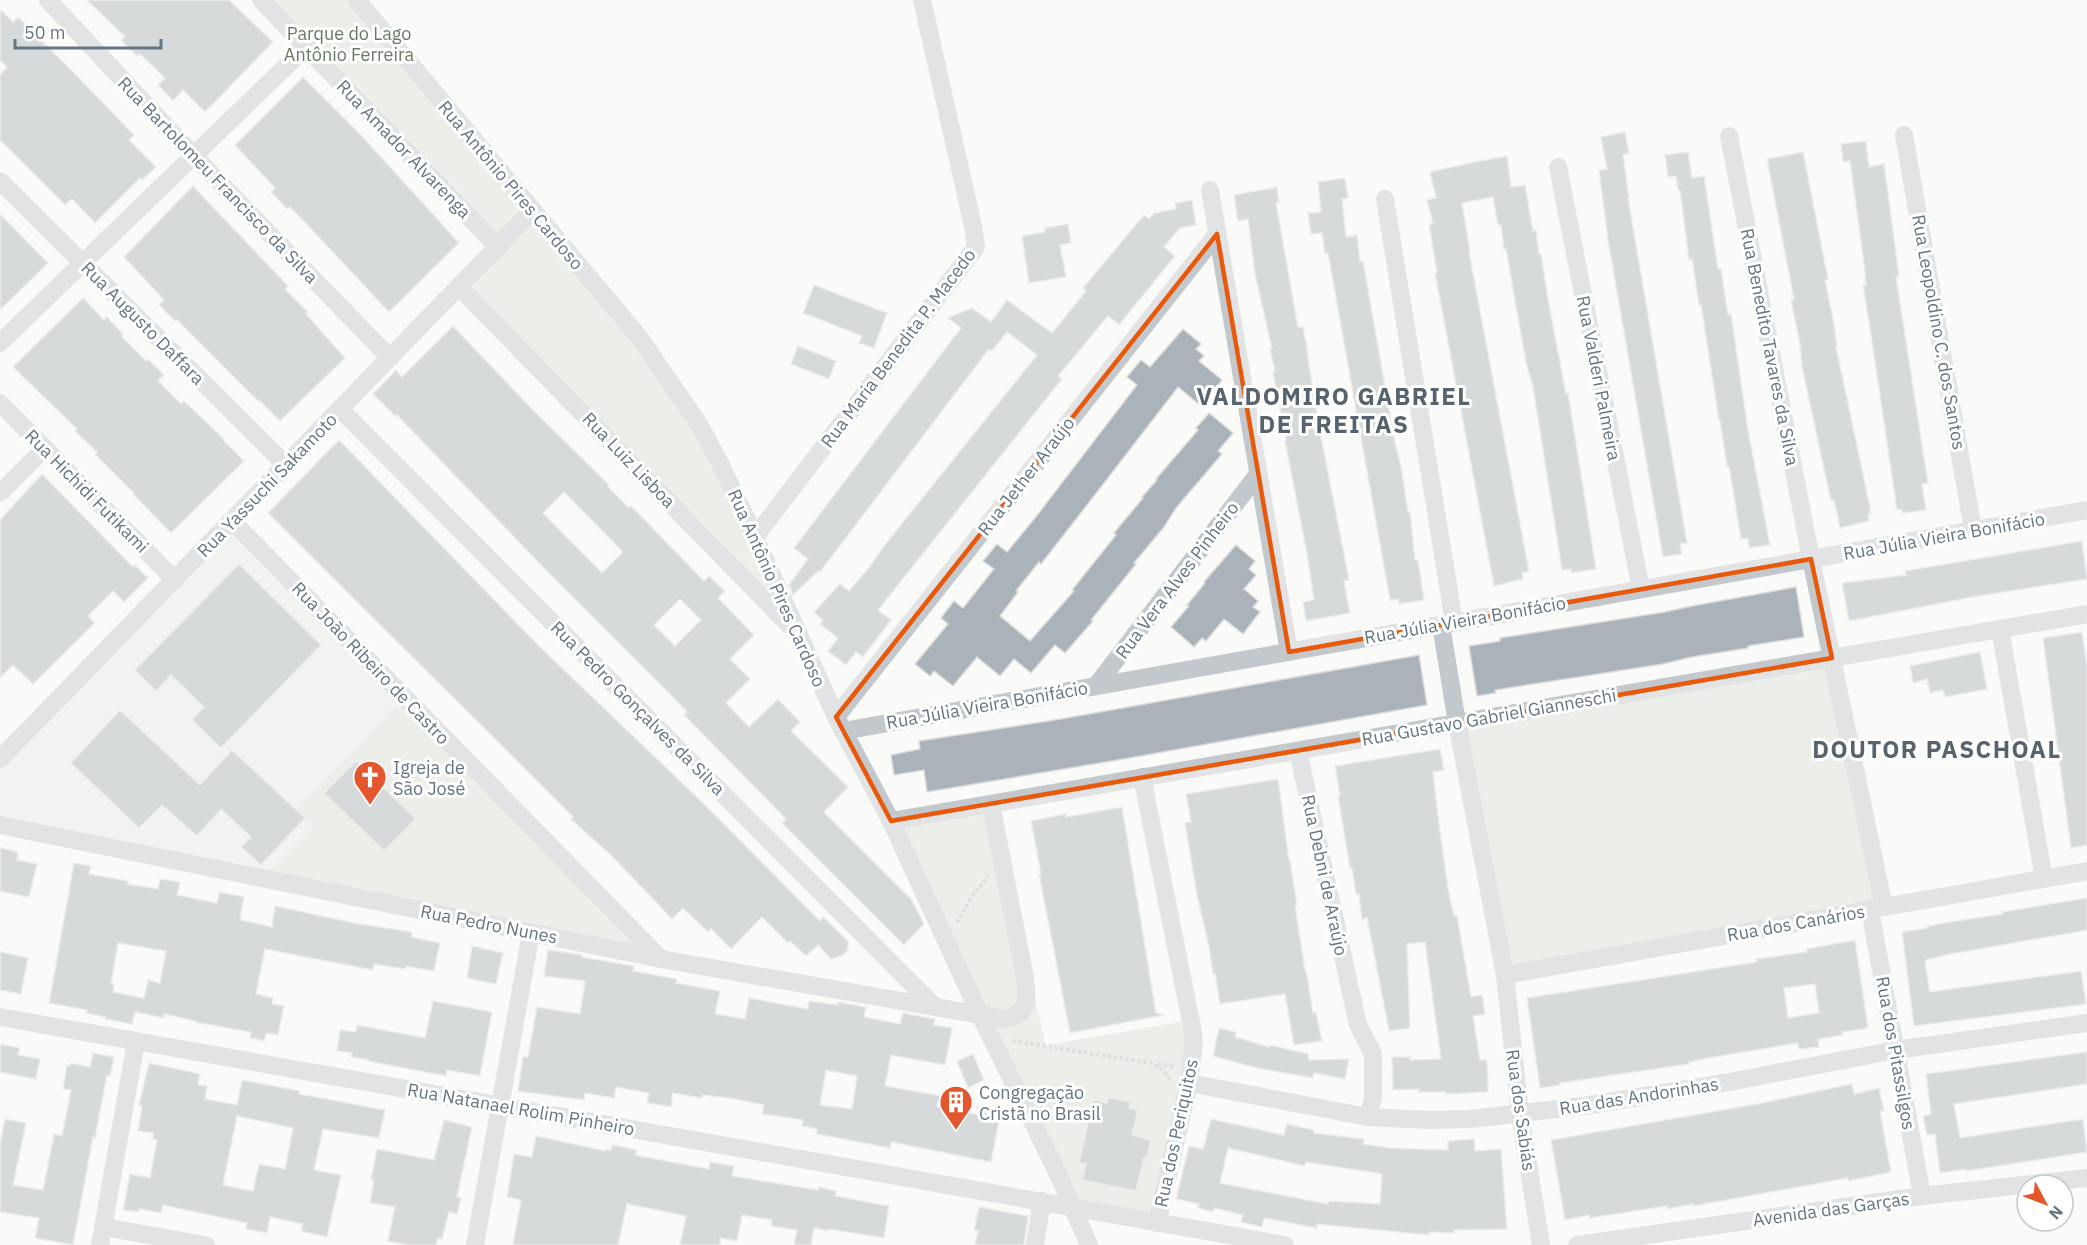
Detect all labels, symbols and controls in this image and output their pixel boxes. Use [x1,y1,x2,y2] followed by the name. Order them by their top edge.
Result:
[15,12,160,50] scale bar
[24,21,66,44] text: 50 m
[284,22,415,66] park label: Parque do Lago Antônio Ferreira
[113,72,323,289] street label: Rua Bartolomeu Francisco da Silva
[332,75,476,223] street label: Rua Amador Alvarenga
[433,96,589,274] street label: Rua Antônio Pires Cardoso
[1907,213,1971,451] street label: Rua Leopoldino C. dos Santos
[1736,226,1804,468] street label: Rua Benedito Tavares da Silva
[816,244,980,452] street label: Rua Maria Benedita P. Macedo
[76,256,210,390] street label: Rua Augusto Daffara
[1572,294,1626,463] street label: Rua Valderi Palmeira
[1196,380,1472,440] district label: VALDOMIRO GABRIEL DE FREITAS
[578,407,681,513] street label: Rua Luiz Lisboa
[192,408,342,562] street label: Rua Yassuchi Sakamoto
[972,412,1080,540] street label: Rua Jether Araújo
[20,424,154,558] street label: Rua Hichidi Futikami
[723,485,831,691] street label: Rua Antônio Pires Cardoso
[1110,497,1244,663] street label: Rua Vera Alves Pinheiro
[1841,507,2047,565] street label: Rua Júlia Vieira Bonifácio
[287,577,455,749] street label: Rua João Ribeiro de Castro
[1362,591,1568,649] street label: Rua Júlia Vieira Bonifácio
[546,616,730,800] street label: Rua Pedro Gonçalves da Silva
[884,676,1090,734] street label: Rua Júlia Vieira Bonifácio
[1360,683,1618,751] street label: Rua Gustavo Gabriel Gianneschi
[1812,733,2062,765] district label: DOUTOR PASCHOAL
[393,756,465,800] place label: Igreja de São José
[352,759,388,806] church icon: Igreja de São José
[1297,792,1353,958] street label: Rua Debni de Araújo
[419,899,559,949] street label: Rua Pedro Nunes
[1725,900,1867,946] street label: Rua dos Canários
[1871,974,1921,1132] street label: Rua dos Pitassilgos
[1501,1048,1541,1172] street label: Rua dos Sabiás
[1149,1057,1203,1209] street label: Rua dos Periquitos
[1558,1072,1720,1120] street label: Rua das Andorinhas
[406,1078,636,1140] street label: Rua Natanael Rolim Pinheiro
[979,1081,1101,1125] place label: Congregação Cristã no Brasil
[938,1084,974,1131] building icon: Congregação Cristã no Brasil
[2015,1173,2075,1233] north arrow
[1751,1187,1911,1231] street label: Avenida das Garças
[2045,1202,2068,1224] text: N

